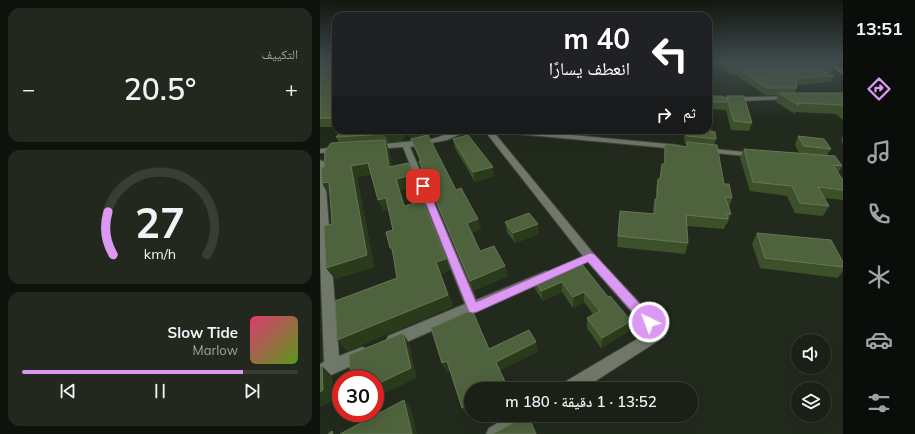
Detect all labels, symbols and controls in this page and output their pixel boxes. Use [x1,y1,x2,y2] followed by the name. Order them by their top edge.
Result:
[855,17,903,40] text: 13:51
[564,21,630,56] text: 40 m
[644,28,696,80] icon: left
[262,46,298,62] text: التكييف
[549,57,630,80] text: انعطف يسارًا
[124,70,196,108] text: 20.5°
[22,75,35,103] text: −
[285,75,298,103] text: +
[865,75,893,103] icon: directions
[683,103,696,122] text: ثم
[653,104,675,126] icon: right
[865,138,893,166] icon: music
[406,169,440,203] pin
[412,175,434,197] icon: arrive
[135,196,185,248] text: 27
[865,200,893,228] icon: phone
[144,245,176,263] text: km/h
[865,263,893,291] icon: climate
[628,301,670,343] position arrow
[168,323,238,342] text: Slow Tide
[865,326,893,354] icon: car
[791,334,831,422] map controls
[791,334,831,374] button: sound
[193,342,238,358] text: Marlow
[332,370,384,422] speed limit sign: 30
[57,380,79,402] icon: previous
[149,380,171,402] icon: pause
[241,380,263,402] icon: next
[791,382,831,422] button: layers
[865,389,893,417] icon: filters
[505,392,657,411] text: 13:52 · 1 دقيقة · 180 m

